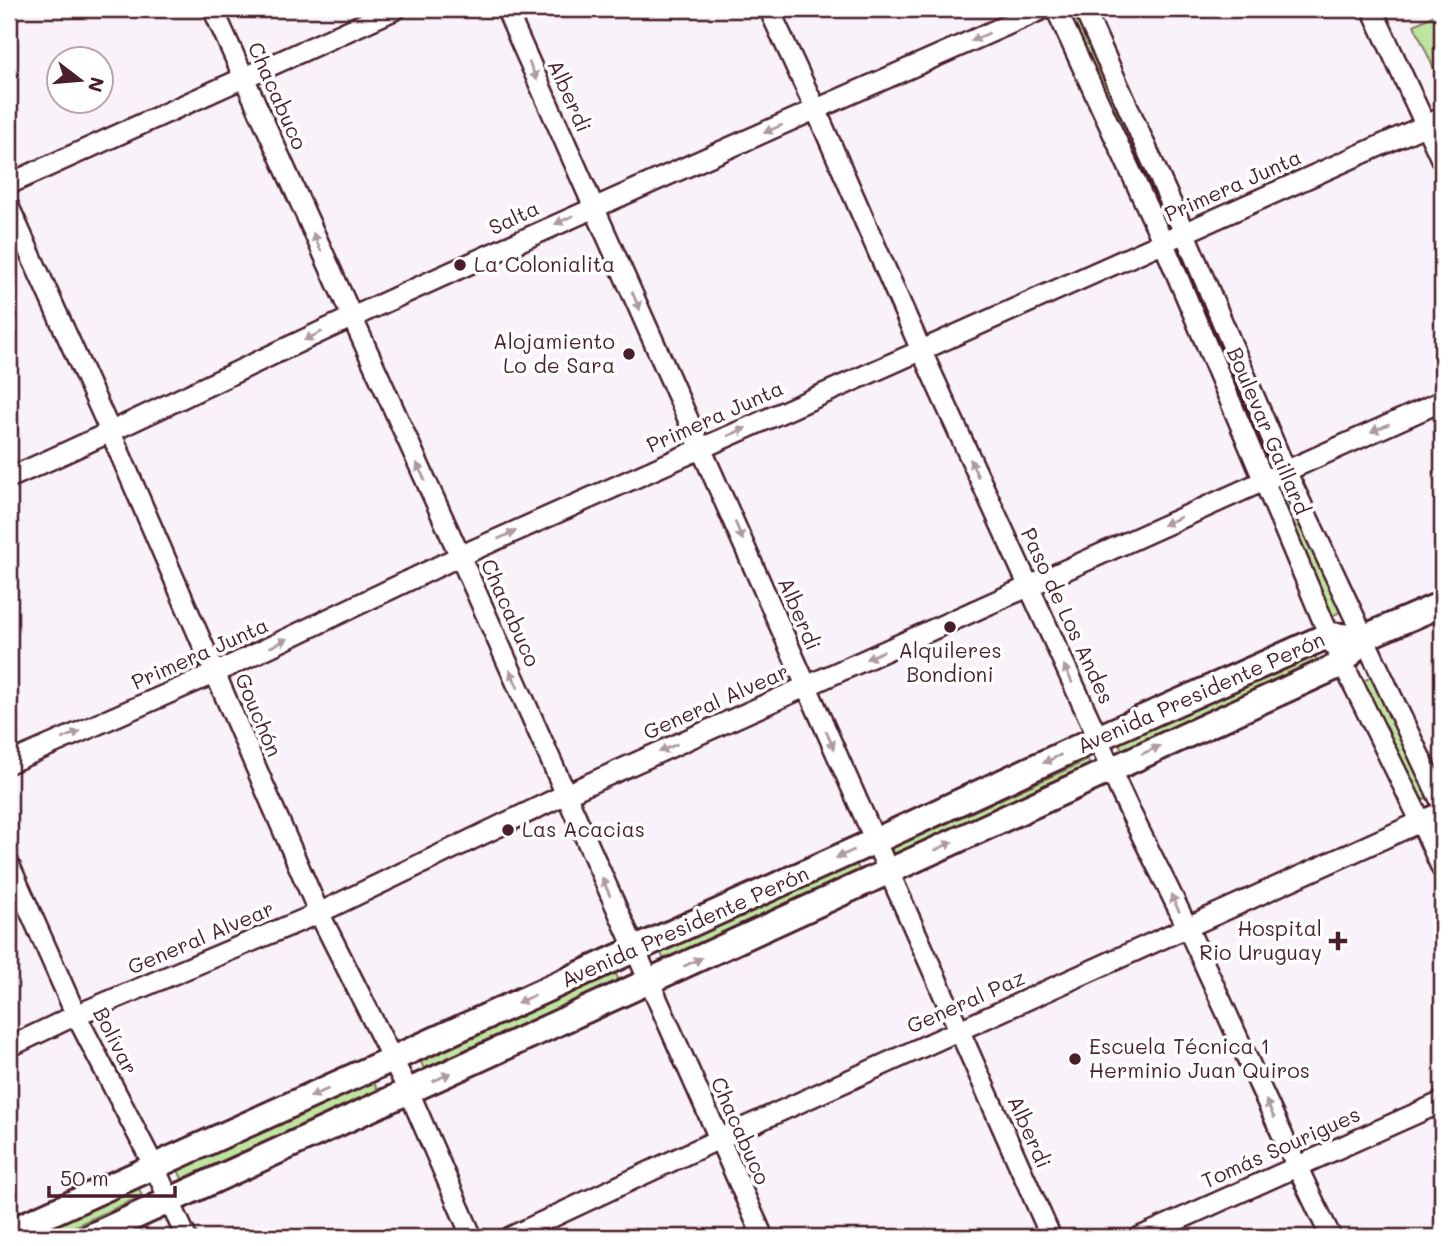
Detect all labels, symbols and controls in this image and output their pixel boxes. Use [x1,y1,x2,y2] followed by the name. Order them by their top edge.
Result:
[970,32,991,43] one-way arrow
[243,37,314,153] street label: Chacabuco
[46,46,116,116] north arrow
[542,55,598,136] street label: Alberdi
[527,61,539,81] one-way arrow
[83,74,111,95] text: N
[762,124,783,135] one-way arrow
[1160,142,1305,227] street label: Primera Junta
[484,193,543,240] street label: Salta
[554,215,574,226] one-way arrow
[311,232,323,252] one-way arrow
[474,250,615,277] place label: La Colonialita
[452,257,468,273] marker: La Colonialita
[631,291,642,312] one-way arrow
[493,327,615,378] place label: Alojamiento Lo de Sara
[303,330,323,342] one-way arrow
[1222,343,1317,518] street label: Boulevar Gaillard
[621,346,637,362] marker: Alojamiento Lo de Sara
[642,373,787,458] street label: Primera Junta
[1369,423,1390,434] one-way arrow
[727,426,747,438] one-way arrow
[968,457,979,478] one-way arrow
[415,462,427,482] one-way arrow
[1162,515,1182,527] one-way arrow
[734,521,745,542] one-way arrow
[1016,523,1121,708] street label: Paso de Los Andes
[497,529,517,541] one-way arrow
[476,554,547,670] street label: Chacabuco
[773,573,828,654] street label: Alberdi
[127,610,272,695] street label: Primera Junta
[942,619,958,635] marker: Alquileres Bondioni
[1072,625,1328,758] street label: Avenida Presidente Perón
[898,636,1002,687] place label: Alquileres Bondioni
[269,637,289,648] one-way arrow
[865,649,885,661] one-way arrow
[638,656,792,745] street label: General Alvear
[1063,664,1074,685] one-way arrow
[230,669,289,760] street label: Gouchón
[508,669,519,690] one-way arrow
[61,730,82,741] one-way arrow
[824,730,836,750] one-way arrow
[658,742,678,754] one-way arrow
[1141,745,1161,756] one-way arrow
[1042,753,1062,765] one-way arrow
[522,815,645,842] place label: Las Acacias
[500,822,516,838] marker: Las Acacias
[934,840,955,851] one-way arrow
[835,848,855,860] one-way arrow
[556,859,812,992] street label: Avenida Presidente Perón
[600,877,611,898] one-way arrow
[1169,893,1180,913] one-way arrow
[123,894,278,980] street label: General Alvear
[1199,914,1322,965] place label: Hospital Rio Uruguay
[1328,931,1348,951] marker: Hospital Rio Uruguay
[683,956,703,967] one-way arrow
[902,963,1029,1039] street label: General Paz
[516,994,537,1005] one-way arrow
[88,1002,145,1079] street label: Bolívar
[1089,1032,1310,1083] place label: Escuela Técnica 1 Herminio Juan Quiros
[1067,1051,1083,1067] marker: Escuela Técnica 1 Herminio Juan Quiros
[432,1071,452,1083] one-way arrow
[706,1072,777,1188] street label: Chacabuco
[309,1087,329,1099] one-way arrow
[1002,1091,1058,1172] street label: Alberdi
[1264,1099,1275,1120] one-way arrow
[1197,1100,1364,1194] street label: Tomás Sourigues
[49,1155,175,1199] scale bar
[60,1164,109,1191] text: 50 m

